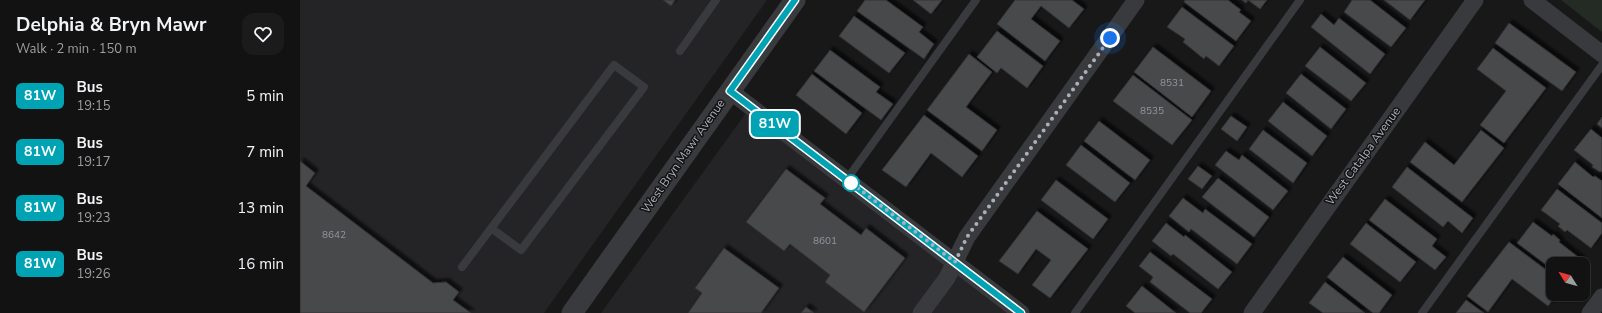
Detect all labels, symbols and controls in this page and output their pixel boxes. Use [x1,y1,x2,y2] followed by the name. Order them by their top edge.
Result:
[16,12,206,38] text: Delphia & Bryn Mawr
[242,13,284,55] button: heart
[1100,28,1120,48] your location
[16,40,137,58] text: Walk · 2 min · 150 m
[1160,76,1184,90] house number: 8531
[76,77,103,97] text: Bus
[24,86,56,105] text: 81W
[246,86,284,106] text: 5 min
[638,96,728,216] street label: West Bryn Mawr Avenue
[76,97,111,115] text: 19:15
[1140,104,1164,118] house number: 8535
[1322,104,1404,208] street label: West Catalpa Avenue
[752,111,798,137] line badge: 81W
[759,114,791,133] text: 81W
[76,133,103,153] text: Bus
[24,142,56,161] text: 81W
[246,142,284,162] text: 7 min
[76,153,111,171] text: 19:17
[842,174,860,192] unlabelled marker
[76,189,103,209] text: Bus
[24,198,56,217] text: 81W
[237,198,284,218] text: 13 min
[76,209,111,227] text: 19:23
[322,228,346,242] house number: 8642
[813,234,837,248] house number: 8601
[76,245,103,265] text: Bus
[24,254,56,273] text: 81W
[237,254,284,274] text: 16 min
[1546,257,1590,301] north arrow
[1546,257,1590,301] map controls
[76,265,111,283] text: 19:26

